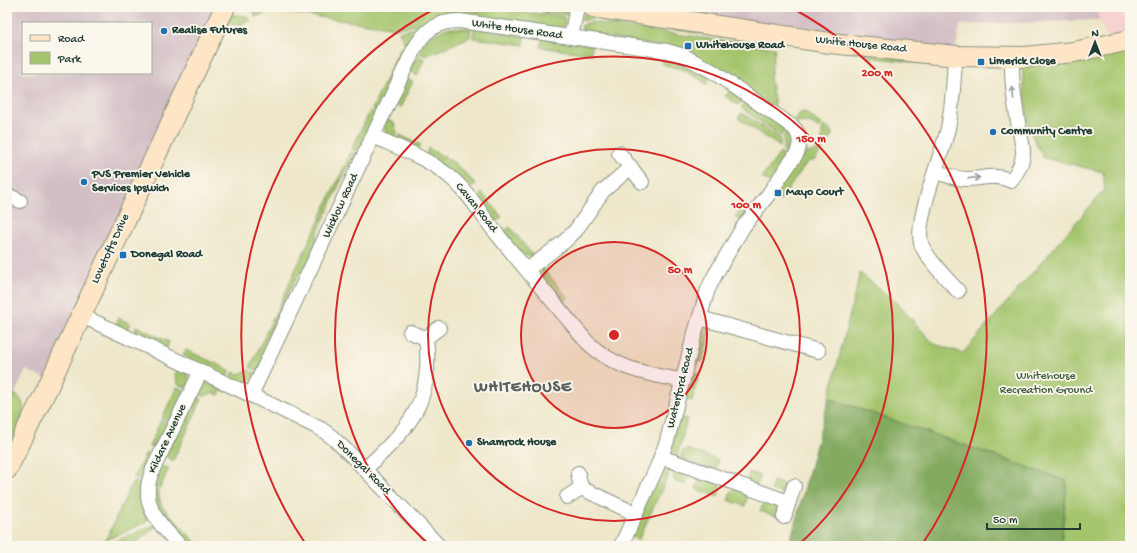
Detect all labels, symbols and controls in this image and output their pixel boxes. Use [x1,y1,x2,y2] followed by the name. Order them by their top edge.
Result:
[471,17,564,43] street label: White House Road
[22,22,152,74] legend
[1075,22,1115,62] north arrow
[171,24,248,38] place label: Realise Futures
[159,26,169,36] marker: Realise Futures
[1091,28,1099,40] text: N
[58,33,85,47] text: Road
[815,33,908,57] street label: White House Road
[695,39,786,53] place label: Whitehouse Road
[683,41,693,51] marker: Whitehouse Road
[57,53,83,67] text: Park
[989,55,1057,69] place label: Limerick Close
[976,57,986,67] marker: Limerick Close
[862,67,893,81] text: 200 m
[1010,87,1017,100] one-way arrow
[1000,125,1093,139] place label: Community Centre
[988,127,998,137] marker: Community Centre
[795,133,826,147] text: 150 m
[91,168,191,196] place label: PVS Premier Vehicle Services Ipswich
[320,171,362,240] street label: Wicklow Road
[967,174,980,182] one-way arrow
[79,177,89,187] marker: PVS Premier Vehicle Services Ipswich
[452,180,501,236] street label: Cavan Road
[786,186,845,200] place label: Mayo Court
[773,188,783,198] marker: Mayo Court
[730,199,761,213] text: 100 m
[89,211,134,286] street label: Lovetofts Drive
[130,248,204,262] place label: Donegal Road
[118,250,128,260] marker: Donegal Road
[668,264,693,278] text: 50 m
[607,328,621,342] centre of rings
[664,345,698,430] street label: Waterford Road
[1000,370,1093,398] park label: Whitehouse Recreation Ground
[473,379,572,398] district label: WHITEHOUSE
[146,401,191,476] street label: Kildare Avenue
[477,436,557,450] place label: Shamrock House
[332,437,394,499] street label: Donegal Road
[464,438,474,448] marker: Shamrock House
[987,505,1080,531] scale bar
[993,514,1018,528] text: 50 m

